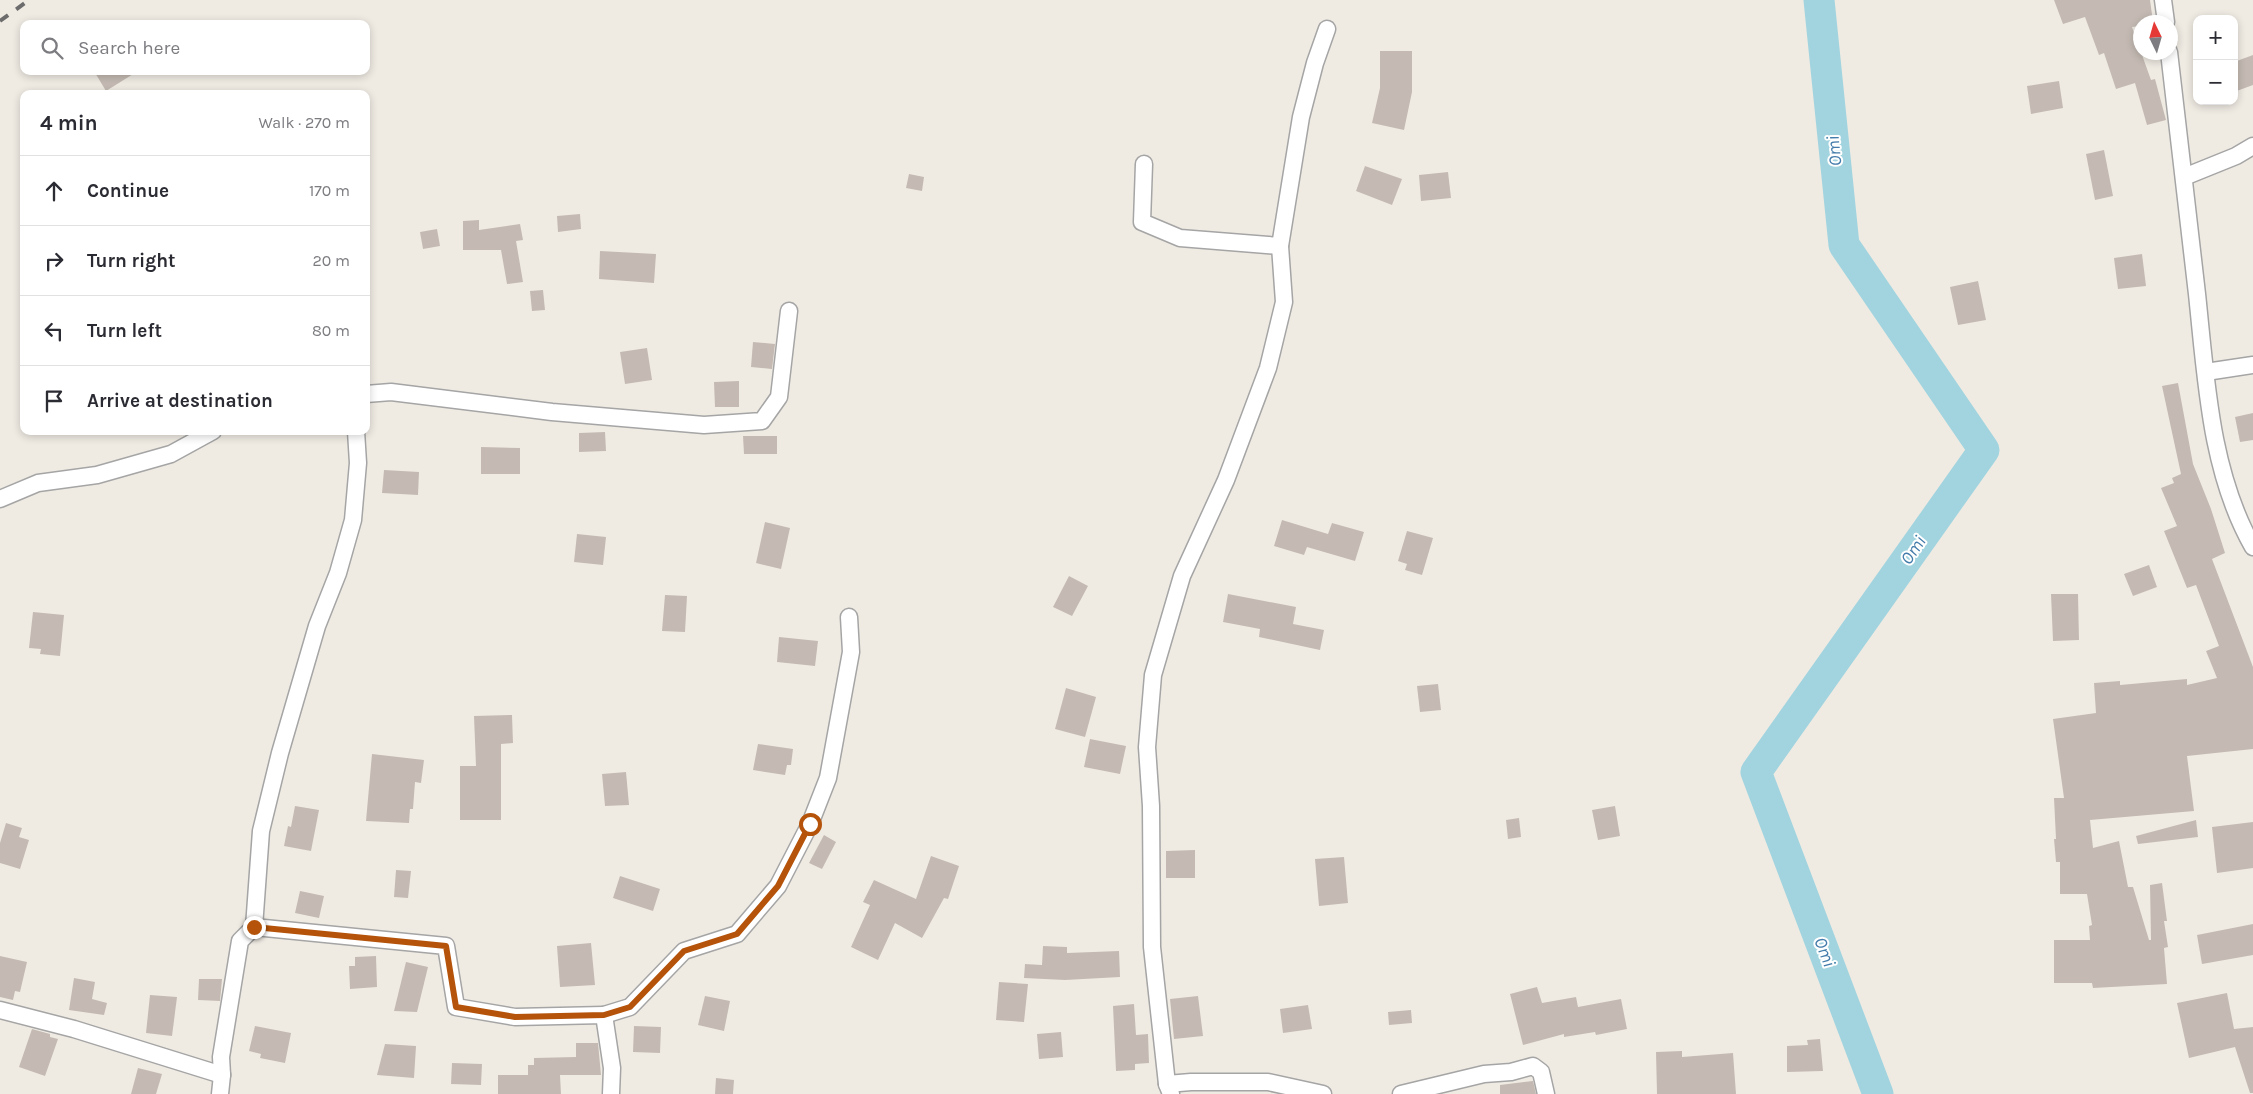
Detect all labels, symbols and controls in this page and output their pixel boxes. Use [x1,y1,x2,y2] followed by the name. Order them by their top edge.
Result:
[2133,15,2178,60] north arrow
[2193,15,2238,105] map controls
[2193,15,2238,60] button: +
[20,20,370,75] search box
[38,34,66,62] icon: search
[78,37,180,59] text: Search here
[2193,60,2238,105] button: −
[40,111,98,135] text: 4 min
[258,113,350,132] text: Walk · 270 m
[1821,135,1847,167] water label: Omi
[40,177,68,205] icon: ahead
[87,180,169,202] text: Continue
[309,181,350,200] text: 170 m
[40,247,68,275] icon: right
[87,250,176,272] text: Turn right
[312,251,350,270] text: 20 m
[40,317,68,345] icon: left
[87,320,162,342] text: Turn left
[312,321,350,340] text: 80 m
[40,387,68,415] icon: arrive
[87,390,273,412] text: Arrive at destination
[1895,531,1931,569] water label: Omi
[799,813,822,836] route start
[243,916,266,939] route end
[1809,934,1841,970] water label: Omi

